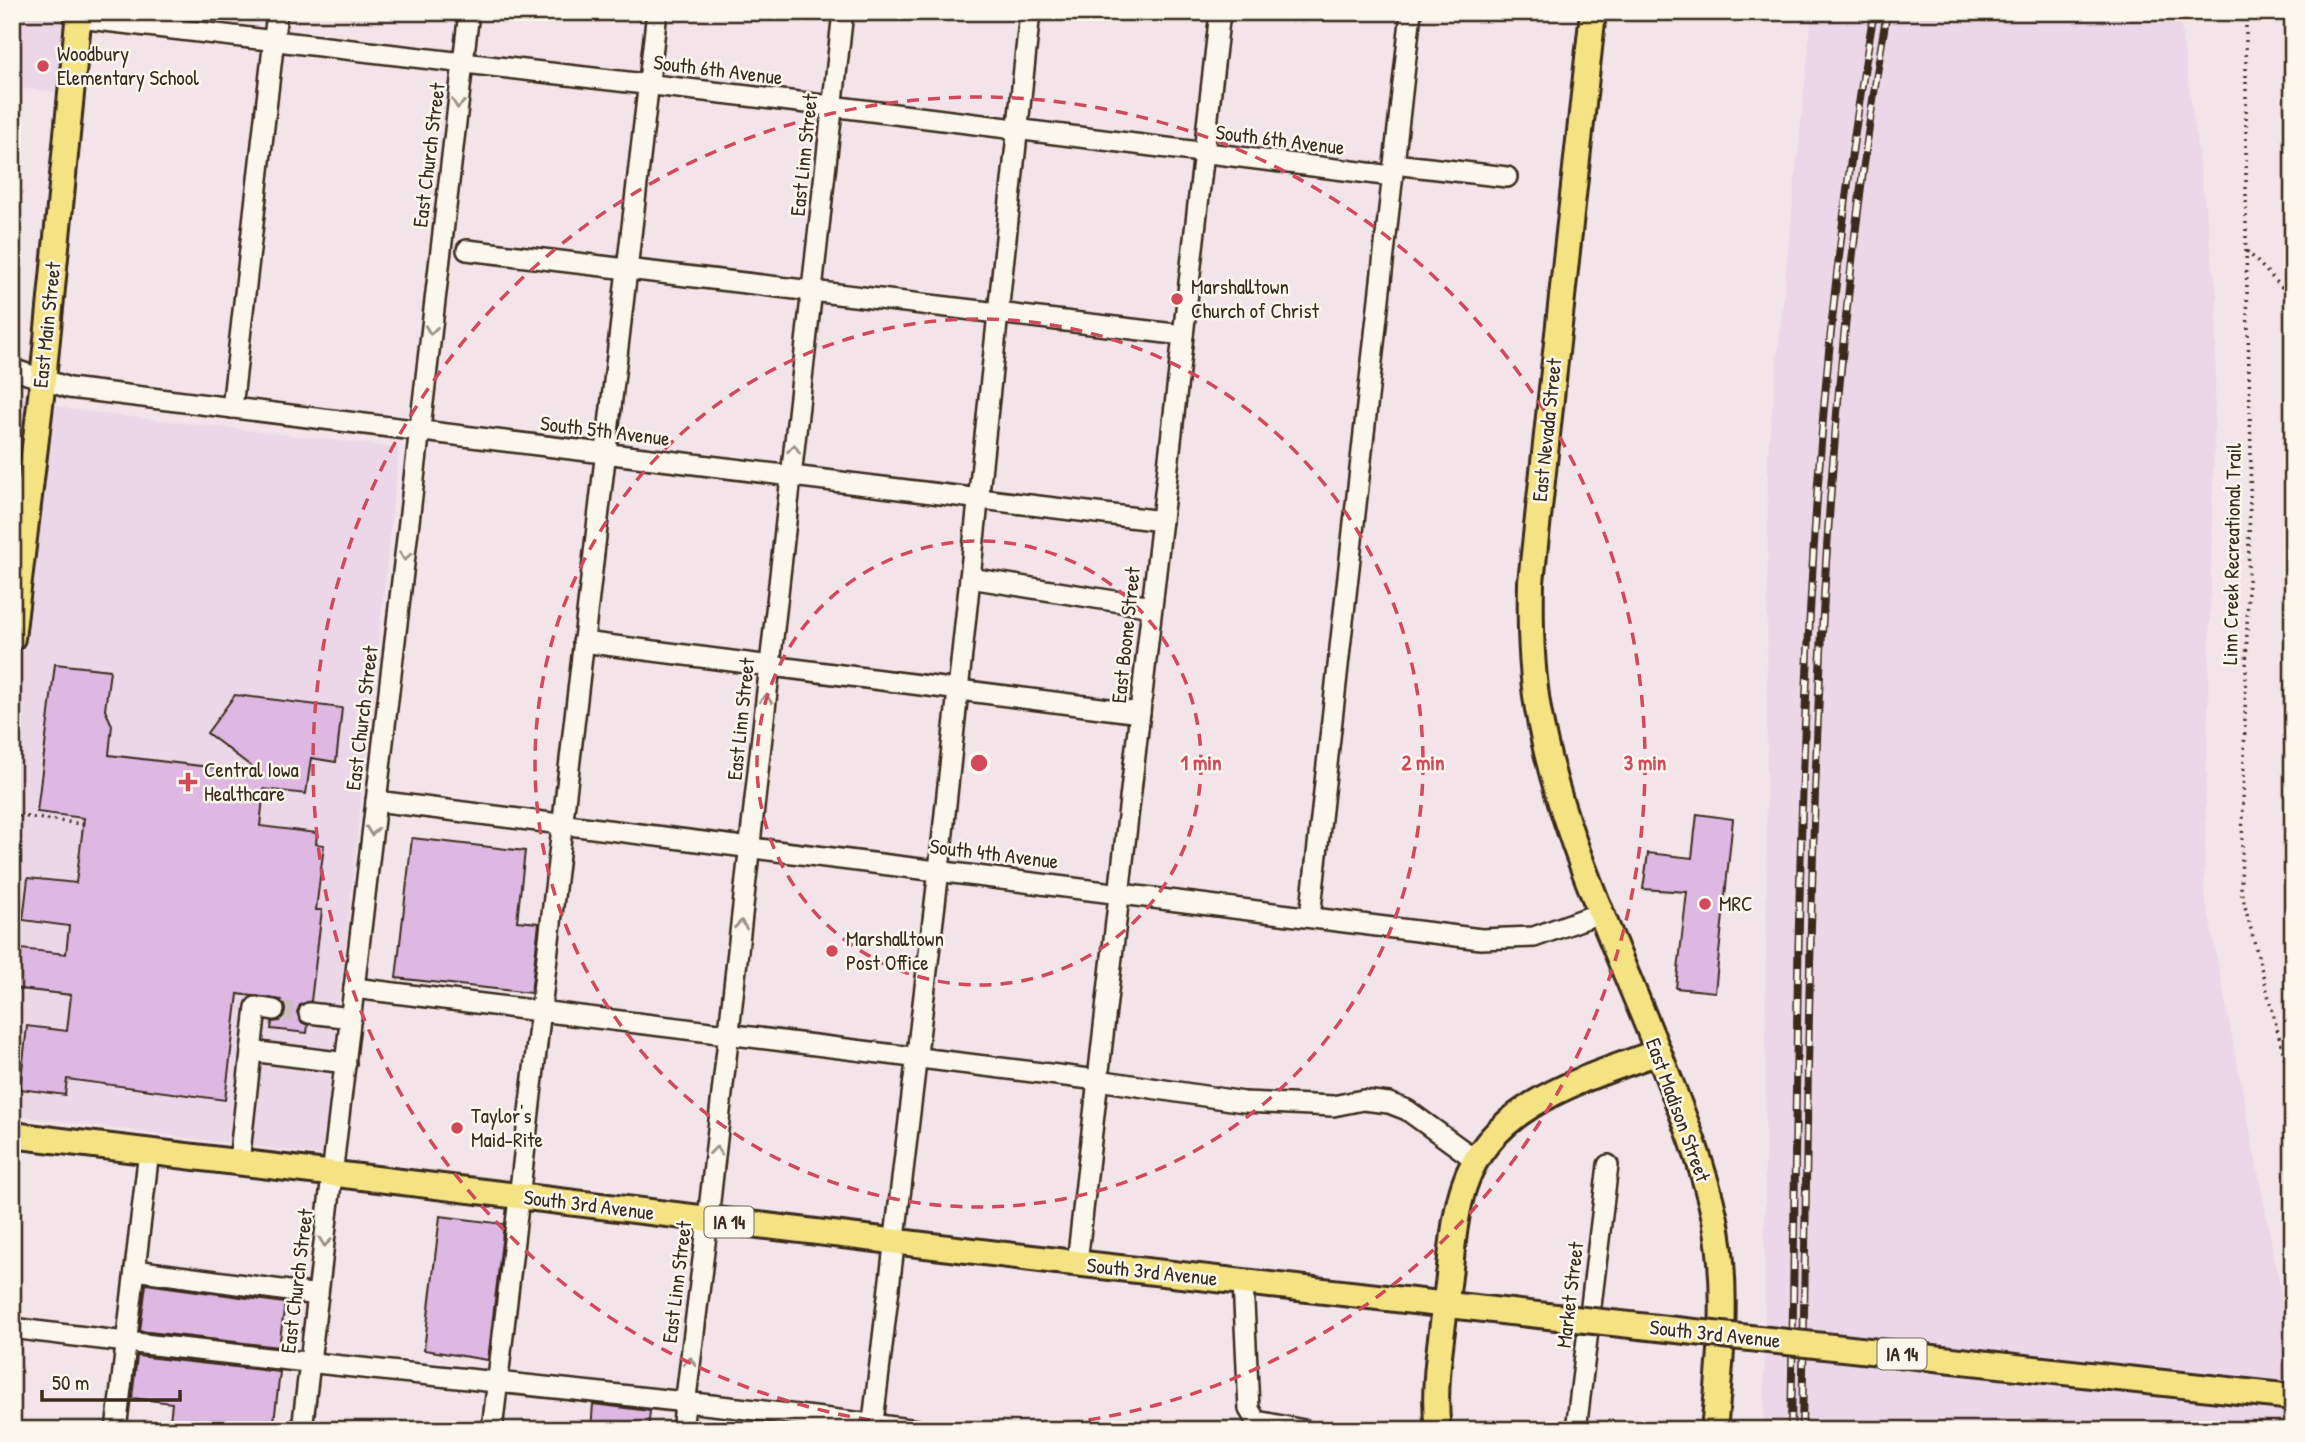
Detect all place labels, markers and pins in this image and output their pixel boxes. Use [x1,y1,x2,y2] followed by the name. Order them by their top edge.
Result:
[57,39,199,92] place label: Woodbury Elementary School
[35,58,51,74] marker: Woodbury Elementary School
[1191,272,1320,325] place label: Marshalltown Church of Christ
[1169,291,1185,307] marker: Marshalltown Church of Christ
[967,751,991,775] centre of rings
[204,755,299,808] place label: Central Iowa Healthcare
[178,772,198,792] marker: Central Iowa Healthcare
[1719,889,1753,918] place label: MRC
[1697,896,1713,912] marker: MRC
[846,924,944,977] place label: Marshalltown Post Office
[824,943,840,959] marker: Marshalltown Post Office
[471,1101,543,1154] place label: Taylor's Maid-Rite
[449,1120,465,1136] marker: Taylor's Maid-Rite

